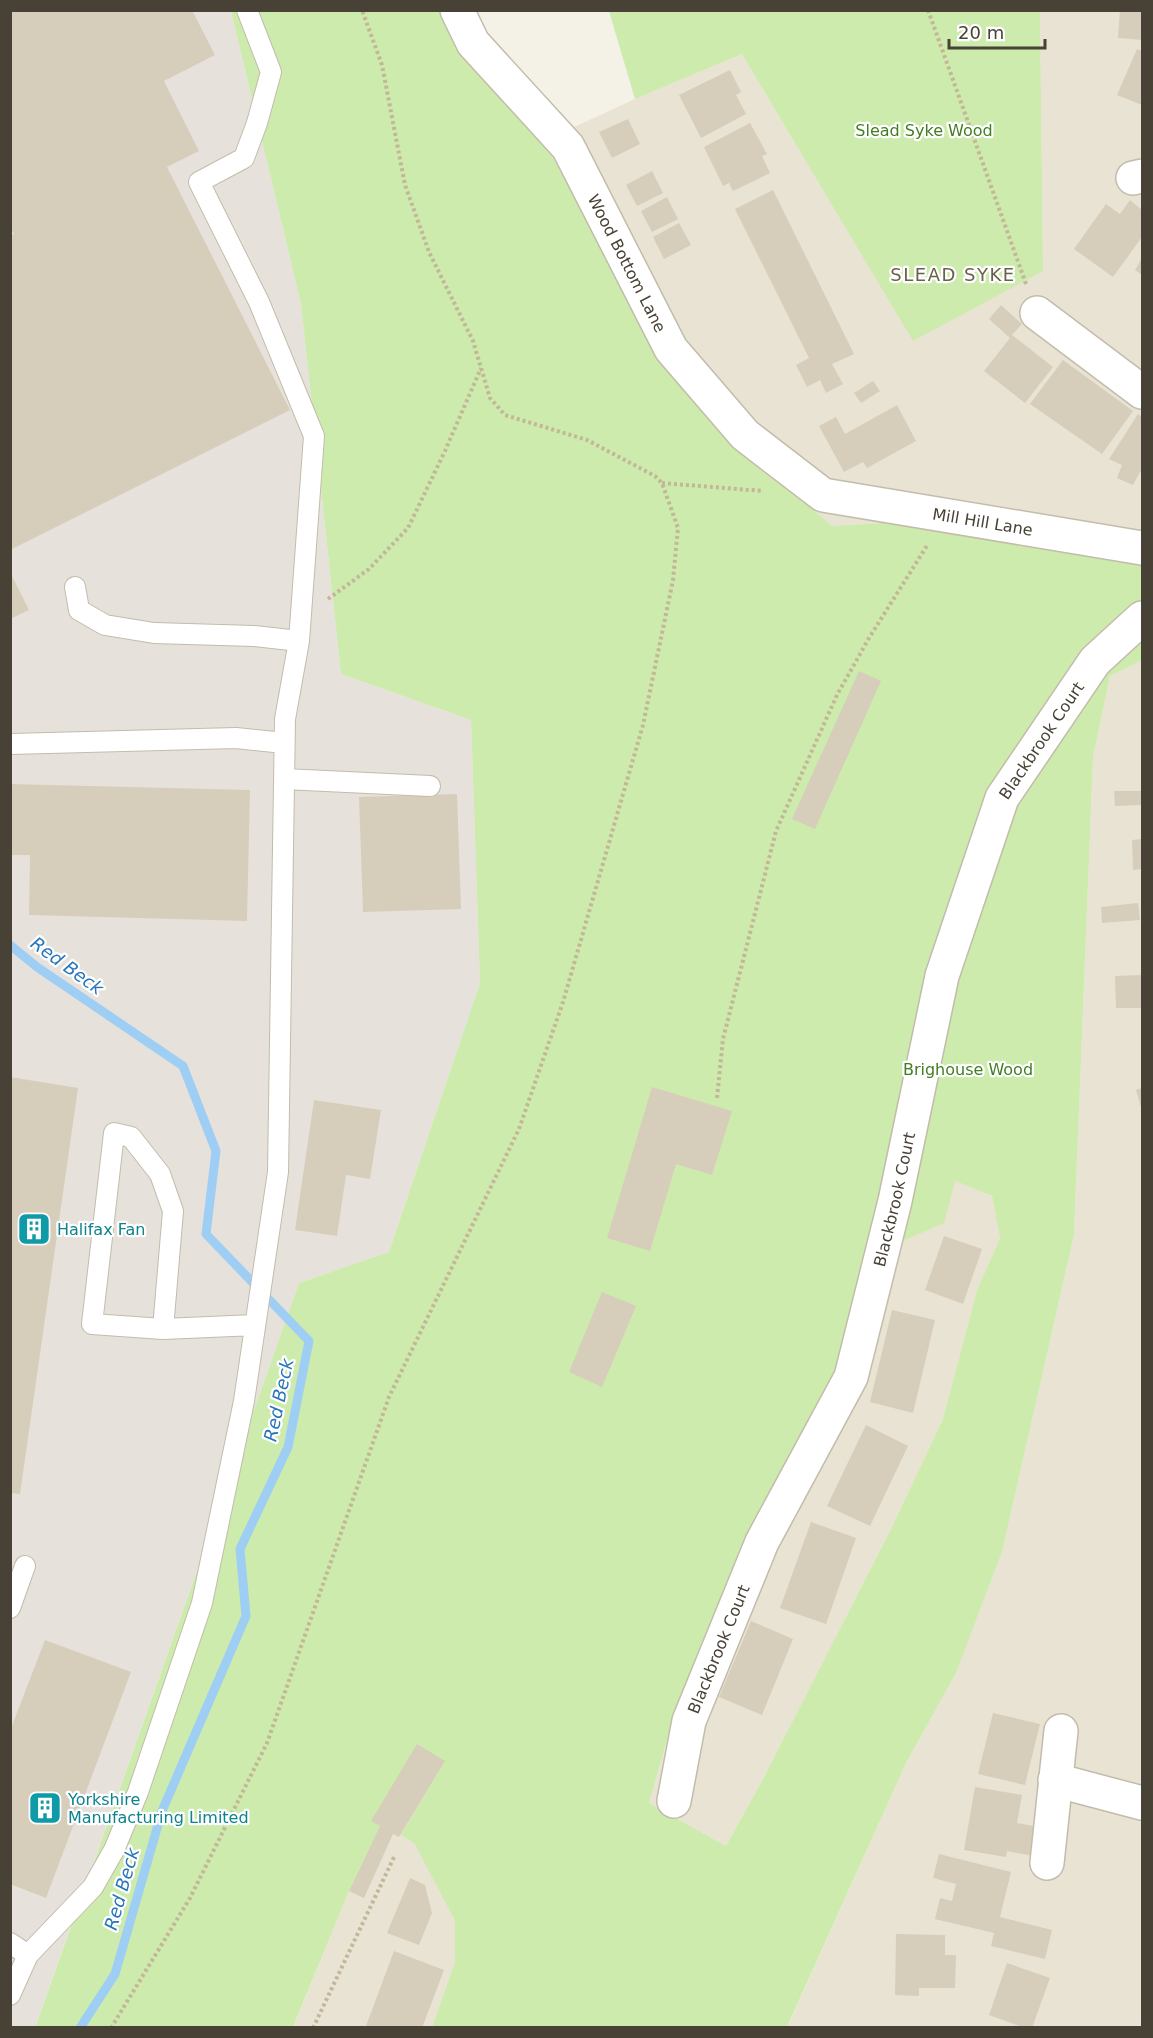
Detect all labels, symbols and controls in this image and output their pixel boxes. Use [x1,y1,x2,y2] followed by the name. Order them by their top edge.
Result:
[949,12,1045,50] scale bar
[958,22,1004,43] text: 20 m
[855,121,993,140] park label: Slead Syke Wood
[584,191,670,336] street label: Wood Bottom Lane
[890,264,1016,285] district label: SLEAD SYKE
[931,504,1034,540] street label: Mill Hill Lane
[995,678,1088,803] street label: Blackbrook Court
[27,932,109,1000] water label: Red Beck
[903,1060,1033,1079] park label: Brighouse Wood
[870,1130,919,1269] street label: Blackbrook Court
[16,1211,52,1247] building icon: Halifax Fan
[57,1220,145,1239] place label: Halifax Fan
[259,1355,298,1443] water label: Red Beck
[684,1582,754,1717] street label: Blackbrook Court
[27,1790,63,1826] building icon: Yorkshire Manufacturing Limited
[67,1790,249,1827] place label: Yorkshire Manufacturing Limited
[100,1844,144,1932] water label: Red Beck

